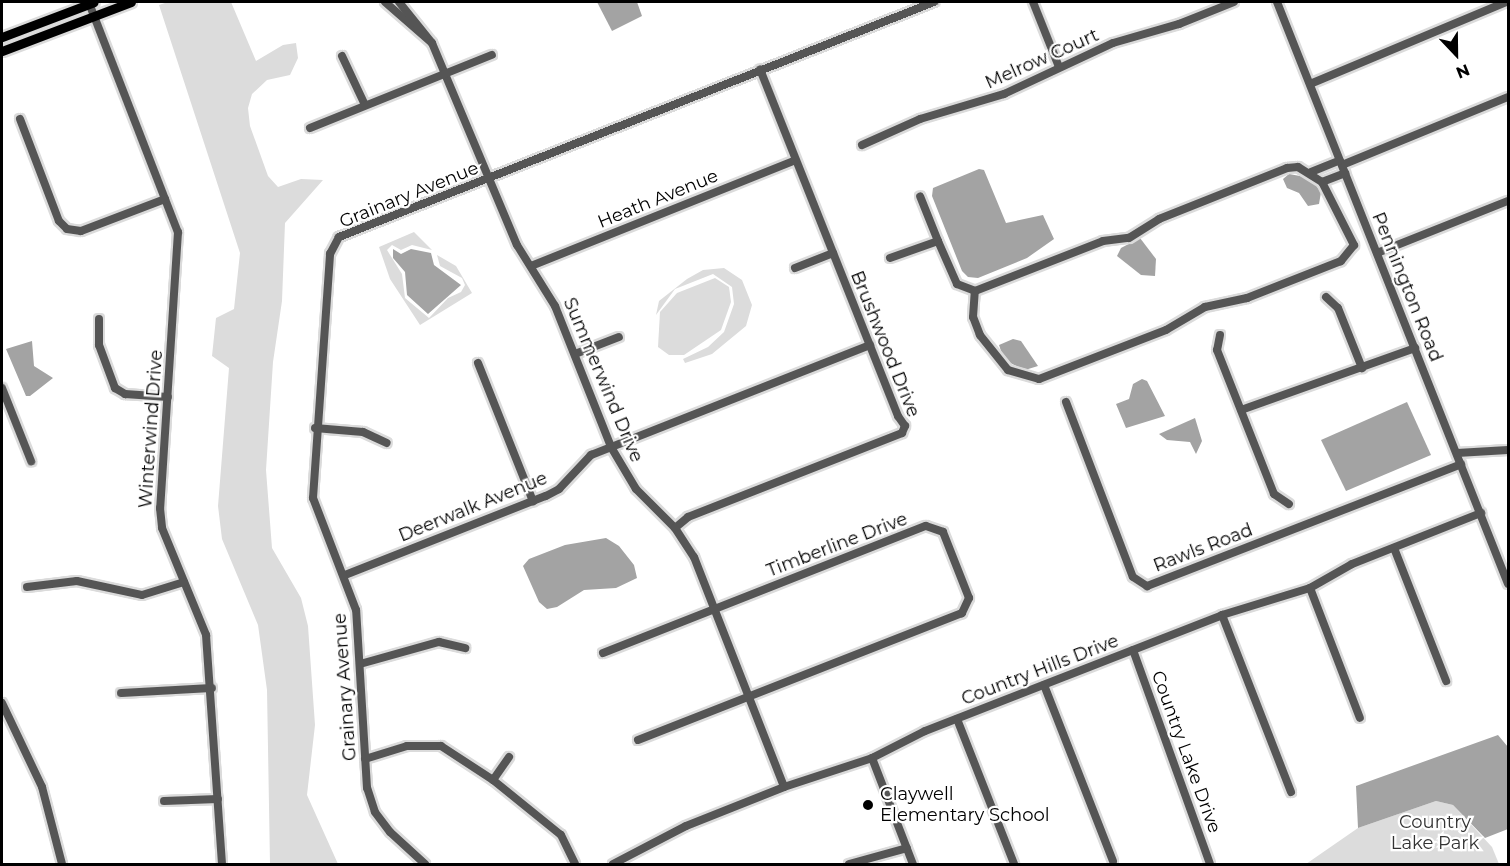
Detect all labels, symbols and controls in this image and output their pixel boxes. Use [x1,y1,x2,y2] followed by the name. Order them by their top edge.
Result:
[982,24,1102,94] street label: Melrow Court
[1426,24,1486,84] north arrow
[1453,60,1472,82] text: N
[336,157,482,233] street label: Grainary Avenue
[595,165,721,233] street label: Heath Avenue
[1367,209,1447,365] street label: Pennington Road
[846,268,924,420] street label: Brushwood Drive
[559,294,647,466] street label: Summerwind Drive
[135,349,167,509] street label: Winterwind Drive
[396,467,550,547] street label: Deerwalk Avenue
[764,508,910,582] street label: Timberline Drive
[1150,519,1256,577] street label: Rawls Road
[329,612,361,762] street label: Grainary Avenue
[958,630,1122,710] street label: Country Hills Drive
[1147,668,1225,836] street label: Country Lake Drive
[880,784,1050,826] place label: Claywell Elementary School
[861,798,875,812] marker: Claywell Elementary School
[1391,812,1479,854] park label: Country Lake Park

